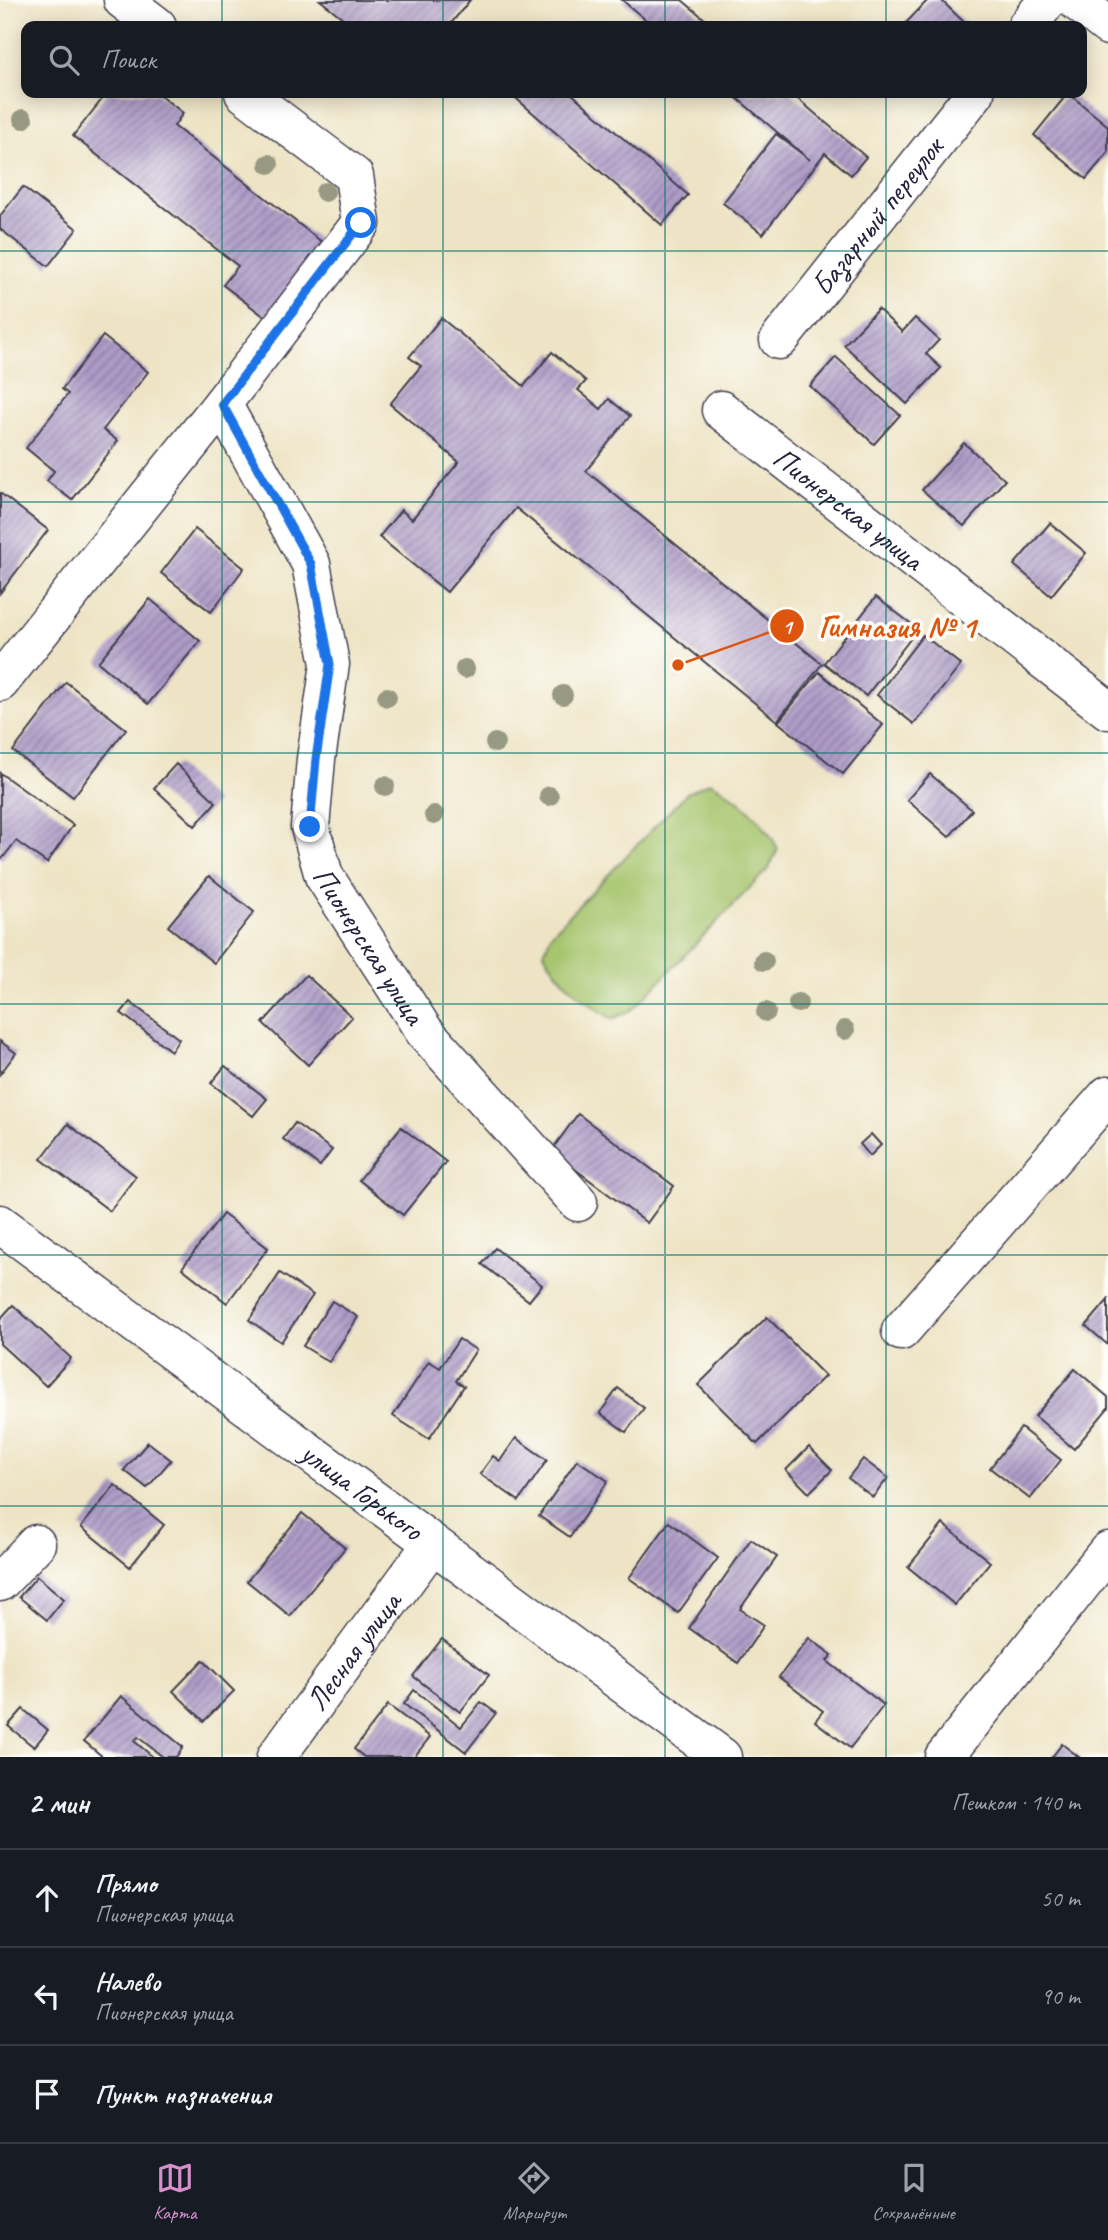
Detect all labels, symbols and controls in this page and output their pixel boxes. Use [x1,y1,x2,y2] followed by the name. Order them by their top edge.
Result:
[21,21,1087,98] search box
[45,41,83,79] icon: search
[101,43,156,76] text: Поиск
[803,127,953,303] street label: Базарный переулок
[345,207,376,238] route start
[766,439,932,580] street label: Пионерская улица
[769,600,989,653] callout: Гимназия № 1
[818,606,979,647] text: Гимназия № 1
[782,614,794,640] text: 1
[294,811,325,842] route end
[304,860,435,1033] street label: Пионерская улица
[292,1433,432,1550] street label: улица Горького
[298,1583,411,1718] street label: Лесная улица
[28,1784,89,1822] text: 2 мин
[952,1788,1080,1817] text: Пешком · 140 m
[95,1867,157,1900] text: Прямо
[28,1879,66,1917] icon: ahead
[1041,1884,1080,1913] text: 50 m
[95,1900,233,1929] text: Пионерская улица
[95,1965,161,1998] text: Налево
[28,1977,66,2015] icon: left
[1041,1982,1080,2011] text: 90 m
[95,1998,233,2027] text: Пионерская улица
[28,2075,66,2113] icon: arrive
[95,2078,271,2111] text: Пункт назначения
[153,2159,197,2225] tab: Карта
[503,2159,566,2225] tab: Маршрут
[872,2159,955,2225] tab: Сохранённые

